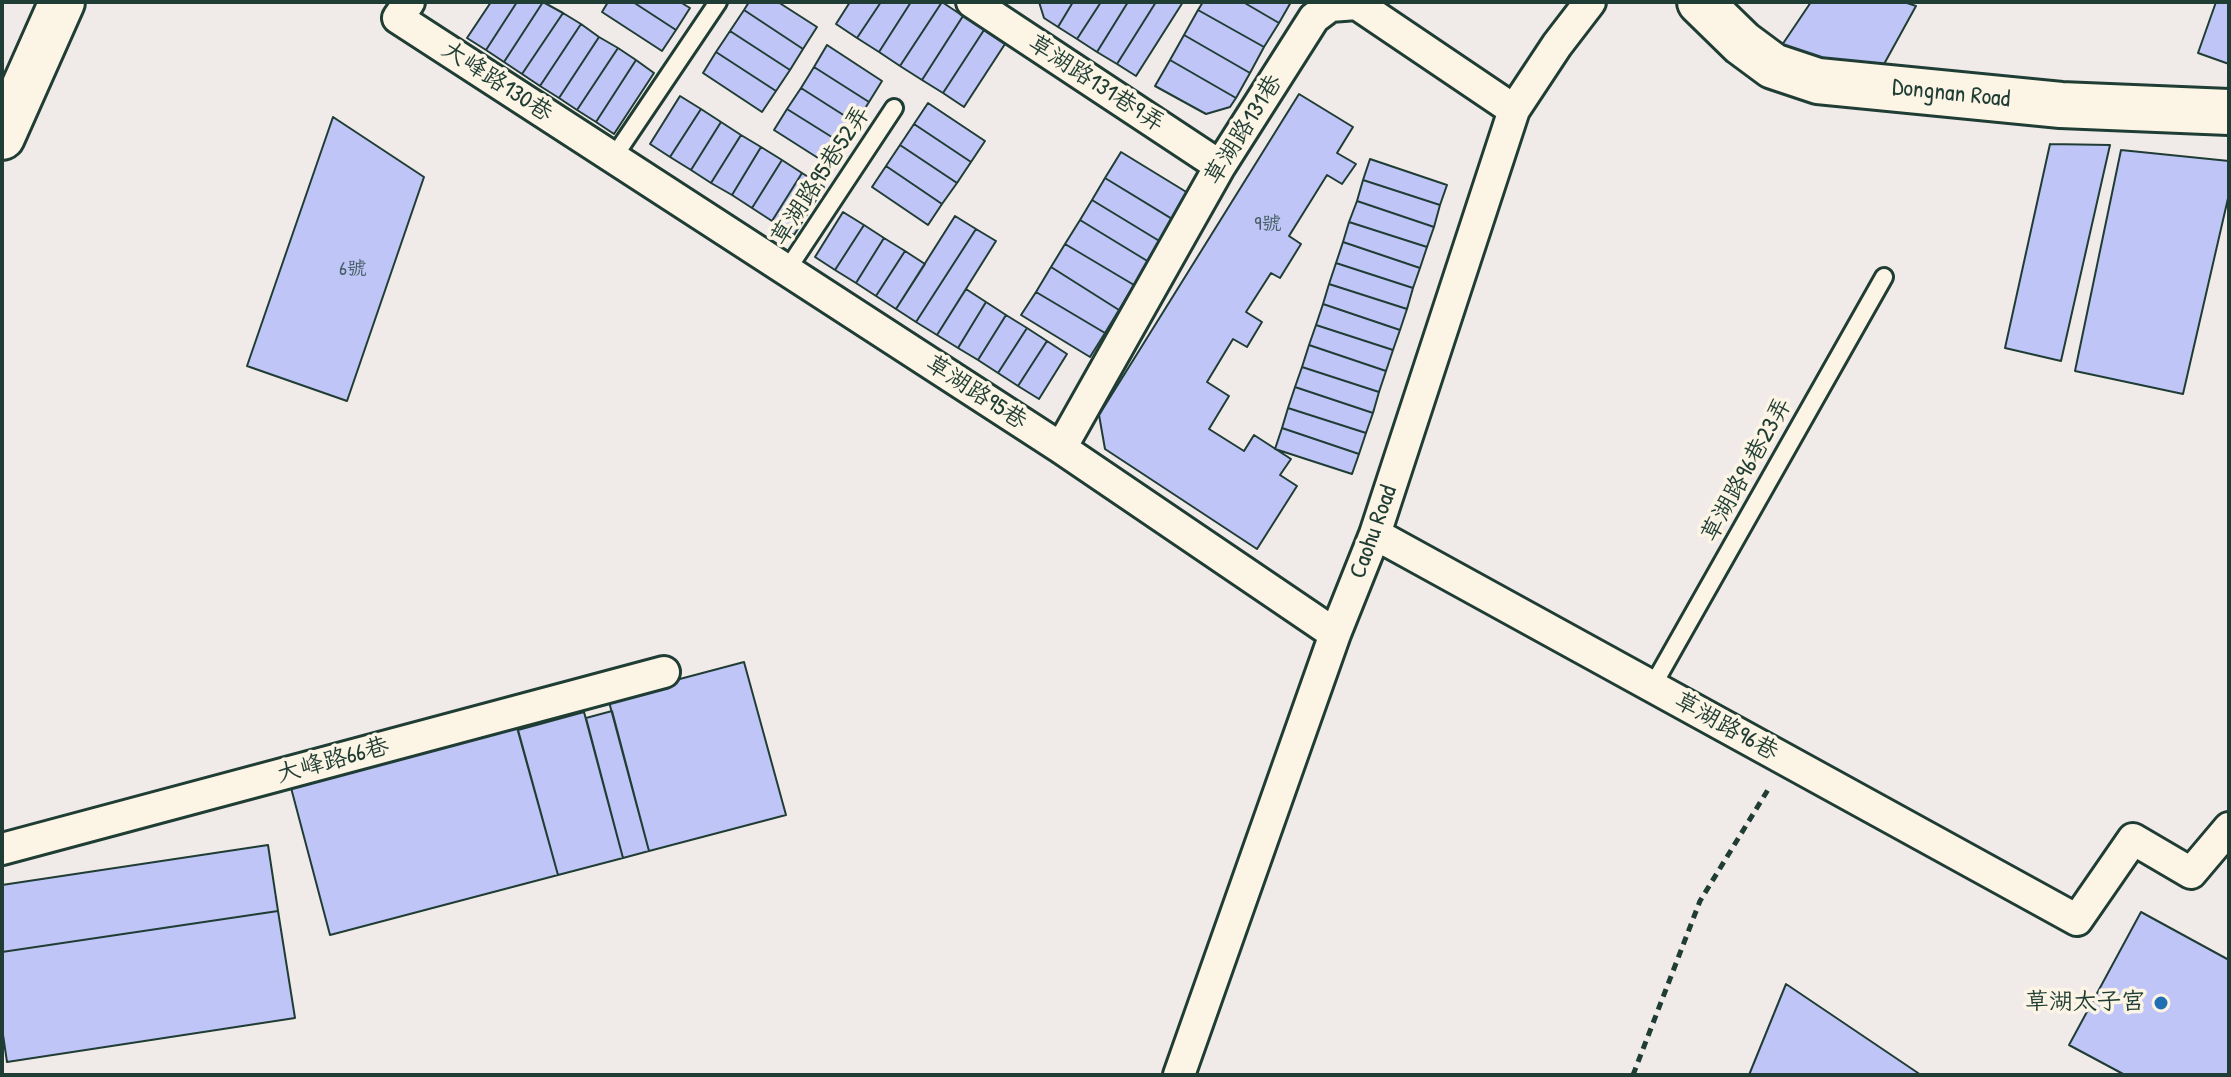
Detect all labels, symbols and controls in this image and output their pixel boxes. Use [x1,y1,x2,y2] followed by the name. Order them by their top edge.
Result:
[1022,29,1170,139] street label: 草湖路131巷9弄
[436,36,558,128] street label: 大峰路130巷
[1199,70,1289,190] street label: 草湖路131巷
[1891,73,2011,115] street label: Dongnan Road
[765,101,877,251] street label: 草湖路95巷52弄
[1254,213,1282,237] house number: 9號
[339,258,367,282] house number: 6號
[920,350,1032,436] street label: 草湖路95巷
[1696,393,1798,547] street label: 草湖路96巷23弄
[1344,482,1404,582] street label: Caohu Road
[1669,687,1783,767] street label: 草湖路96巷
[274,732,392,790] street label: 大峰路66巷
[2025,989,2145,1017] place label: 草湖太子宮
[2152,994,2170,1012] marker: 草湖太子宮

